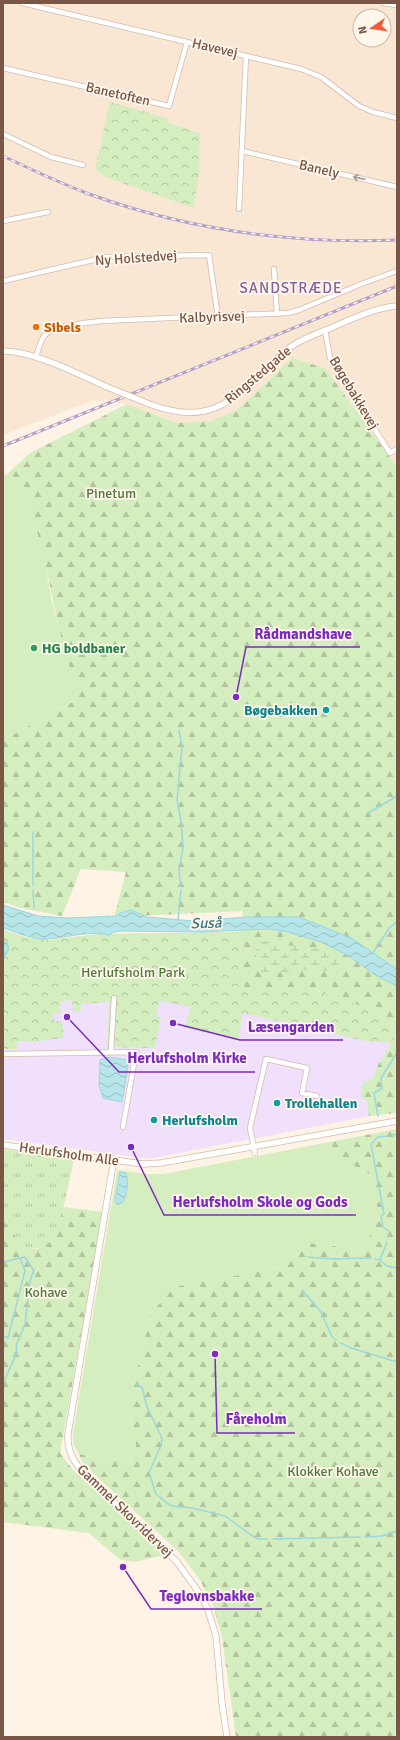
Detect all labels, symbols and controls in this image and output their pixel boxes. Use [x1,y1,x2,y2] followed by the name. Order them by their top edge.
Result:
[352,8,392,48] north arrow
[356,25,370,35] text: N
[190,34,240,62] street label: Havevej
[84,78,152,110] street label: Banetoften
[297,156,341,182] street label: Banely
[353,174,366,182] one-way arrow
[94,247,178,269] street label: Ny Holstedvej
[239,279,343,297] district label: SANDSTRÆDE
[179,307,245,327] street label: Kalbyrisvej
[44,319,81,336] place label: Sibels
[31,322,41,332] marker: Sibels
[221,342,295,408] street label: Ringstedgade
[326,353,382,433] street label: Bøgebakkevej
[86,485,136,502] park label: Pinetum
[246,620,360,647] callout: Rådmandshave
[254,625,352,643] text: Rådmandshave
[42,640,126,657] place label: HG boldbaner
[29,643,39,653] marker: HG boldbaner
[244,702,318,719] place label: Bøgebakken
[321,705,331,715] marker: Bøgebakken
[190,913,223,933] water label: Suså
[81,964,185,981] park label: Herlufsholm Park
[240,1013,343,1040] callout: Læsengarden
[248,1018,334,1036] text: Læsengarden
[119,1045,255,1072] callout: Herlufsholm Kirke
[127,1049,247,1067] text: Herlufsholm Kirke
[285,1095,358,1112] place label: Trollehallen
[272,1098,282,1108] marker: Trollehallen
[162,1112,238,1129] place label: Herlufsholm
[149,1115,159,1125] marker: Herlufsholm
[18,1139,120,1169] street label: Herlufsholm Alle
[164,1188,356,1215] callout: Herlufsholm Skole og Gods
[172,1193,348,1211] text: Herlufsholm Skole og Gods
[24,1284,68,1301] park label: Kohave
[217,1406,295,1433] callout: Fåreholm
[225,1410,287,1428] text: Fåreholm
[73,1461,177,1561] street label: Gammel Skovridervej
[287,1463,379,1480] park label: Klokker Kohave
[151,1582,262,1609] callout: Teglovnsbakke
[160,1587,254,1605] text: Teglovnsbakke

